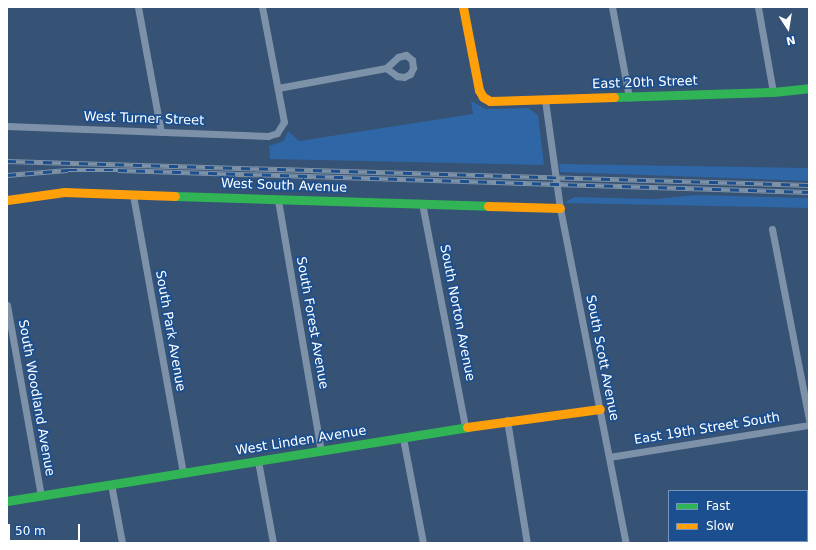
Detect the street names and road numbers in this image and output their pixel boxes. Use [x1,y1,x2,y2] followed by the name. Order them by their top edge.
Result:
[592,73,698,93] street label: East 20th Street
[83,109,205,129] street label: West Turner Street
[221,176,347,196] street label: West South Avenue
[436,243,478,383] street label: South Norton Avenue
[293,256,331,390] street label: South Forest Avenue
[152,269,188,393] street label: South Park Avenue
[582,294,622,422] street label: South Scott Avenue
[15,319,57,477] street label: South Woodland Avenue
[633,410,781,448] street label: East 19th Street South
[235,423,367,459] street label: West Linden Avenue

